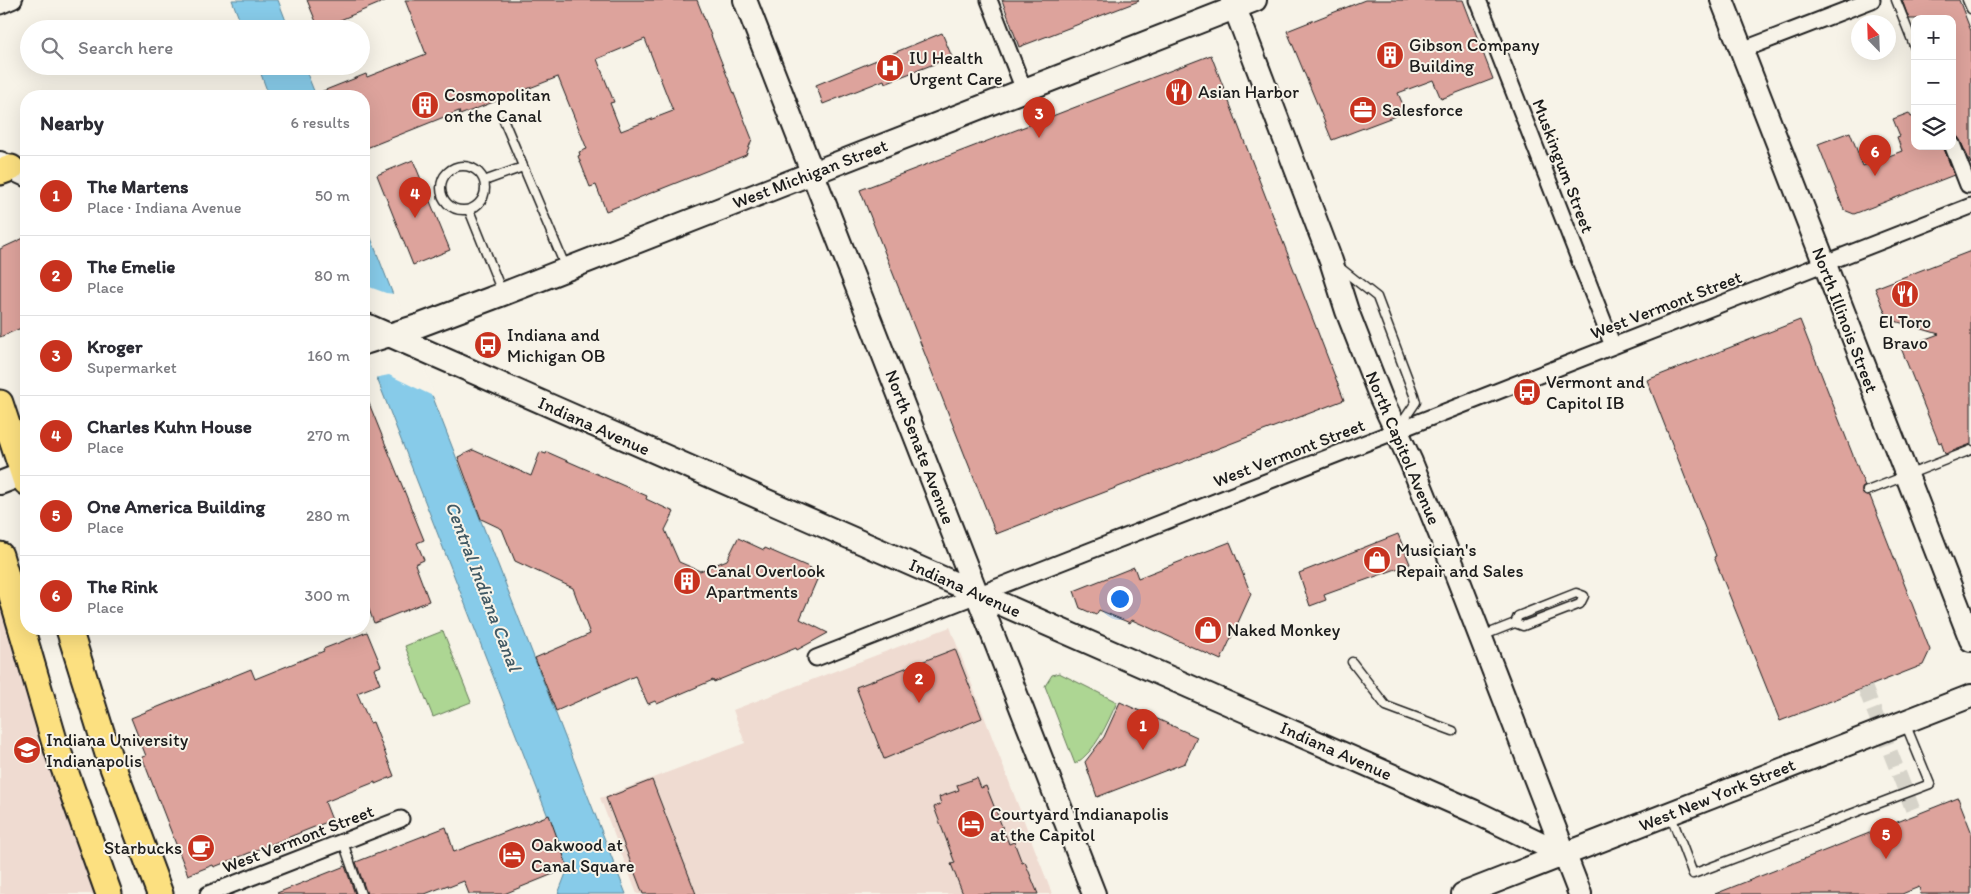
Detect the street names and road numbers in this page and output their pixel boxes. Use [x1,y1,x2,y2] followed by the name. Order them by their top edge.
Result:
[1527,96,1599,236] street label: Muskingum Street
[729,134,891,214] street label: West Michigan Street
[1807,244,1883,396] street label: North Illinois Street
[1587,266,1745,344] street label: West Vermont Street
[880,367,960,527] street label: North Senate Avenue
[1361,368,1445,528] street label: North Capitol Avenue
[535,392,653,460] street label: Indiana Avenue
[1210,414,1368,492] street label: West Vermont Street
[906,554,1024,622] street label: Indiana Avenue
[1277,717,1395,785] street label: Indiana Avenue
[1636,753,1799,836] street label: West New York Street
[219,800,377,878] street label: West Vermont Street

